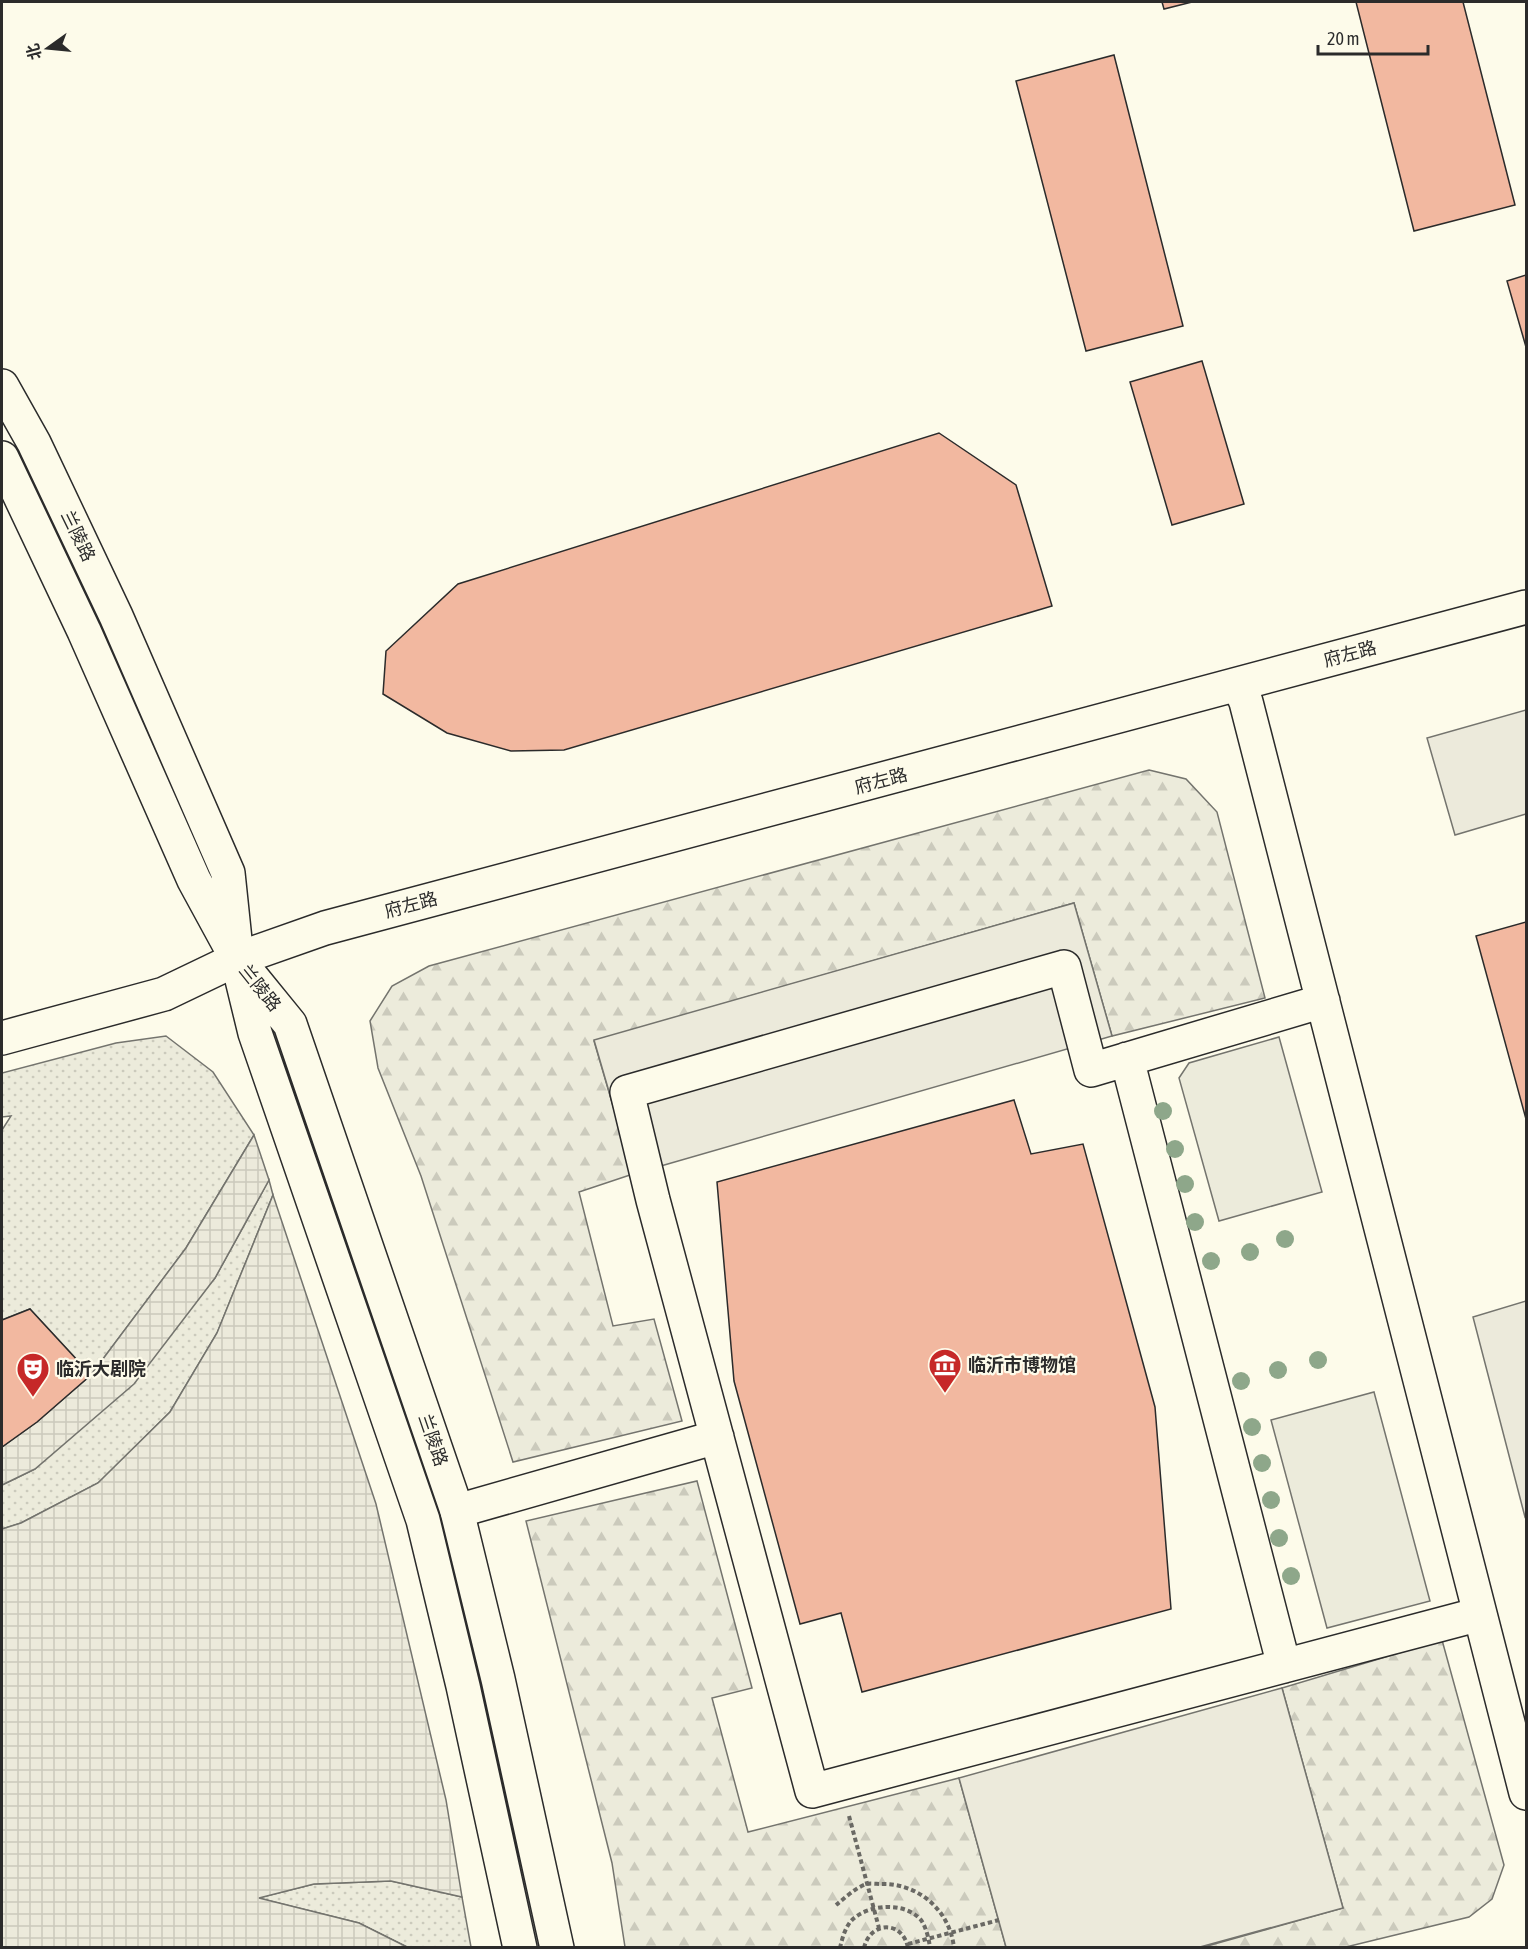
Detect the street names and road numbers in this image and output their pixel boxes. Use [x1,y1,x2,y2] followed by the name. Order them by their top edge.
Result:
[57,507,100,565] street label: 兰陵路
[1321,636,1379,671] street label: 府左路
[852,763,910,798] street label: 府左路
[382,887,440,922] street label: 府左路
[235,960,286,1015] street label: 兰陵路
[415,1411,452,1469] street label: 兰陵路

